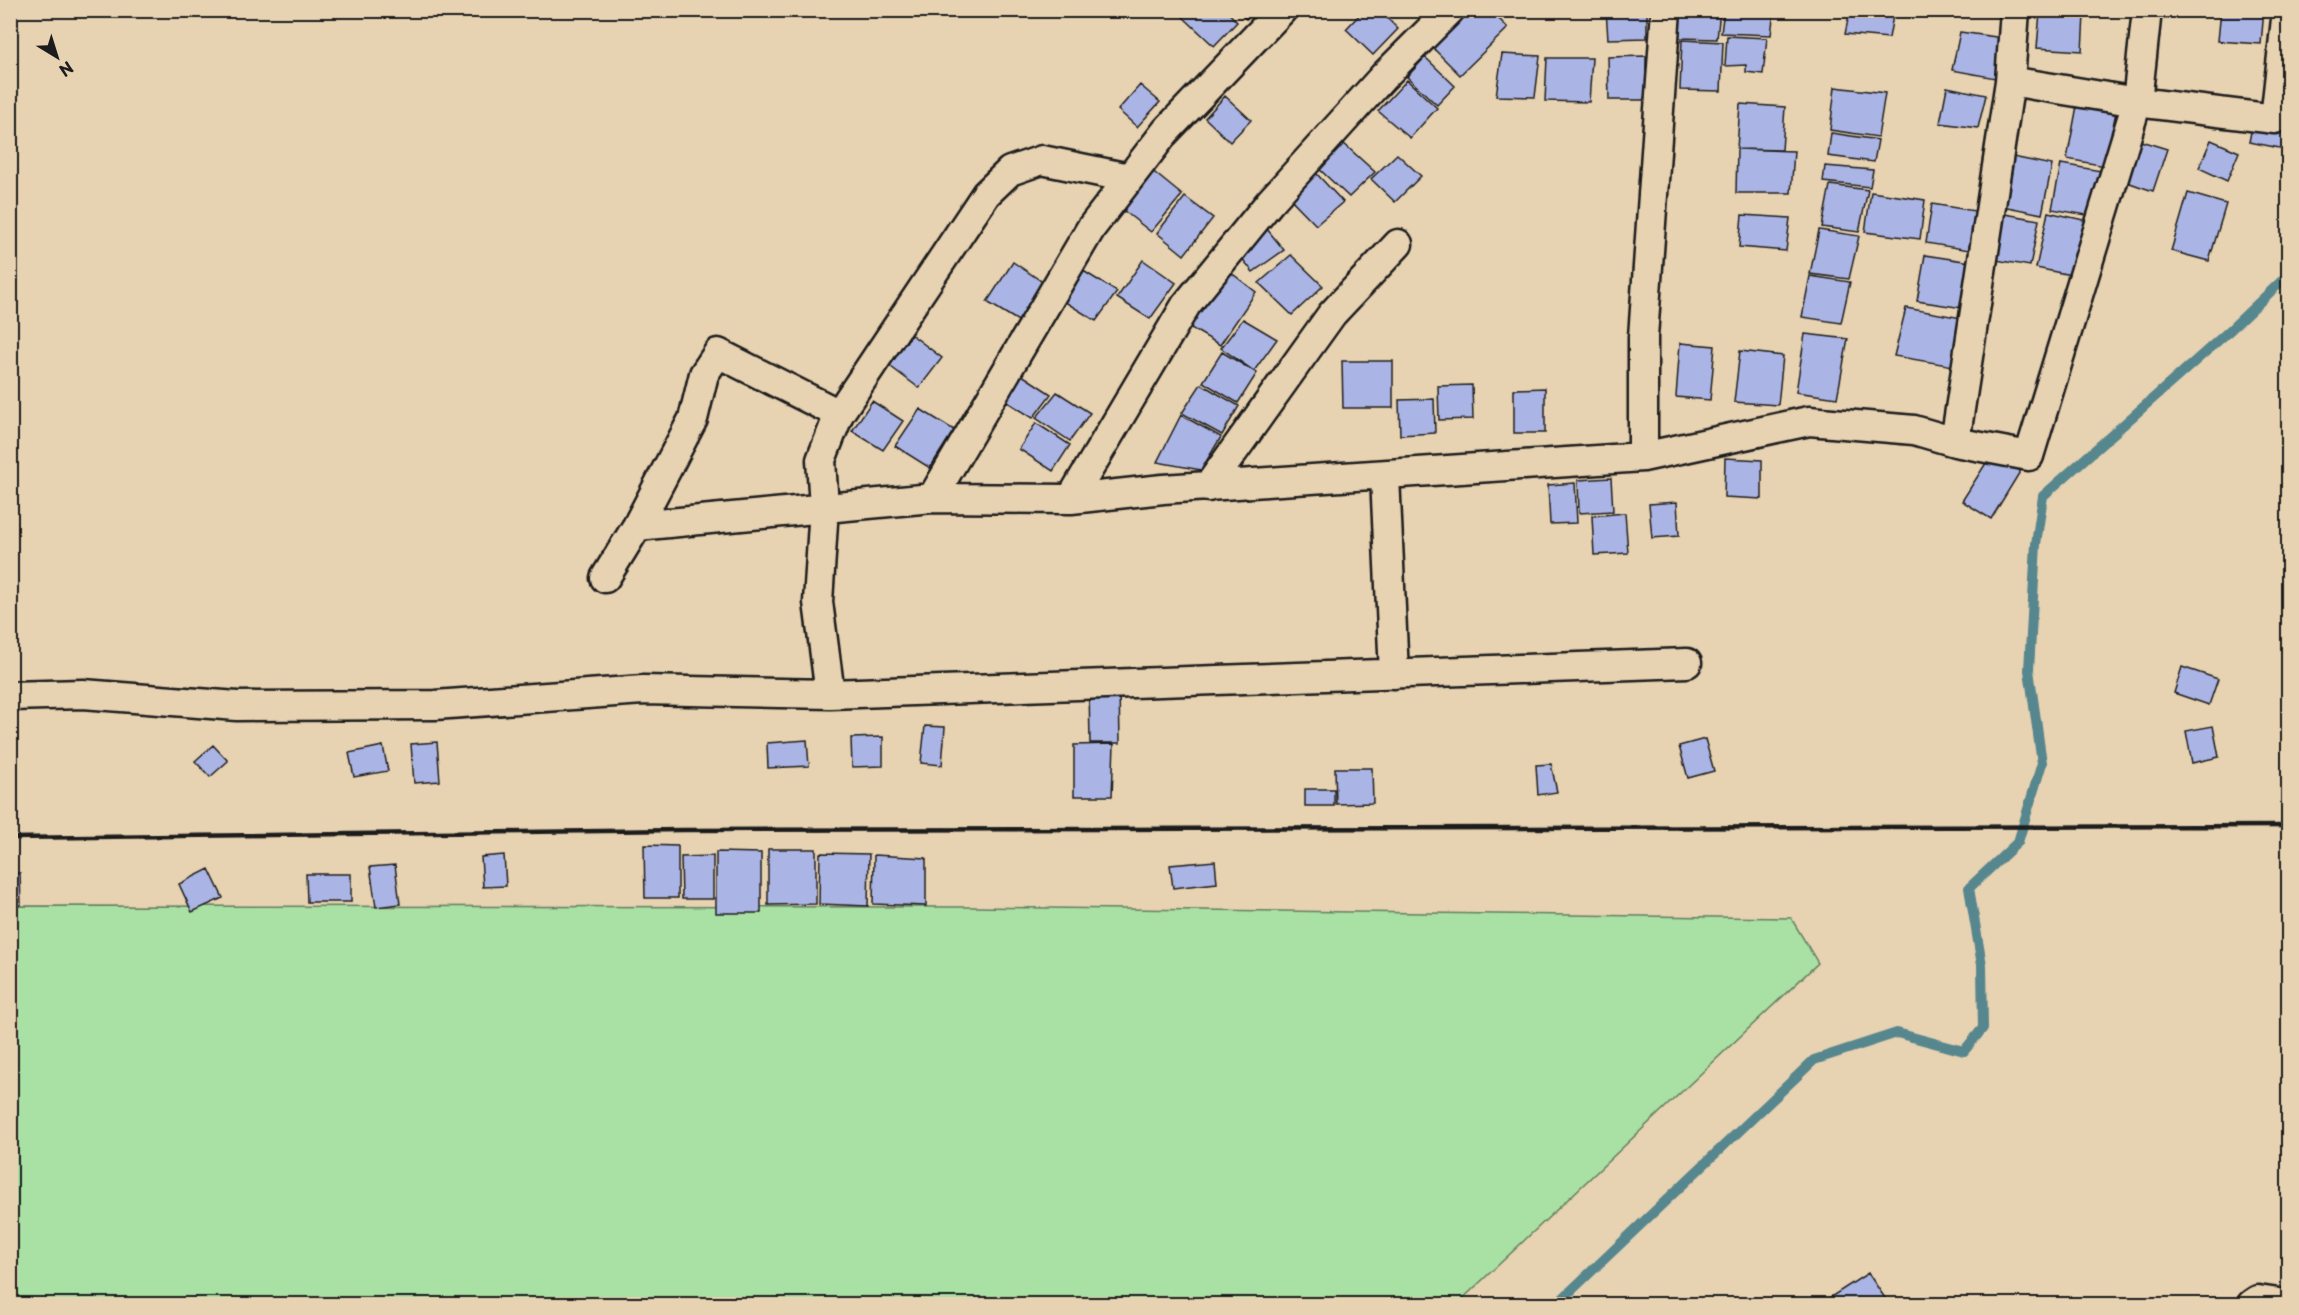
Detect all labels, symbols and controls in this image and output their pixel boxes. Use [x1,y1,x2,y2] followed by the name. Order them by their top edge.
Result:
[27,27,87,87] north arrow
[54,56,79,83] text: N

